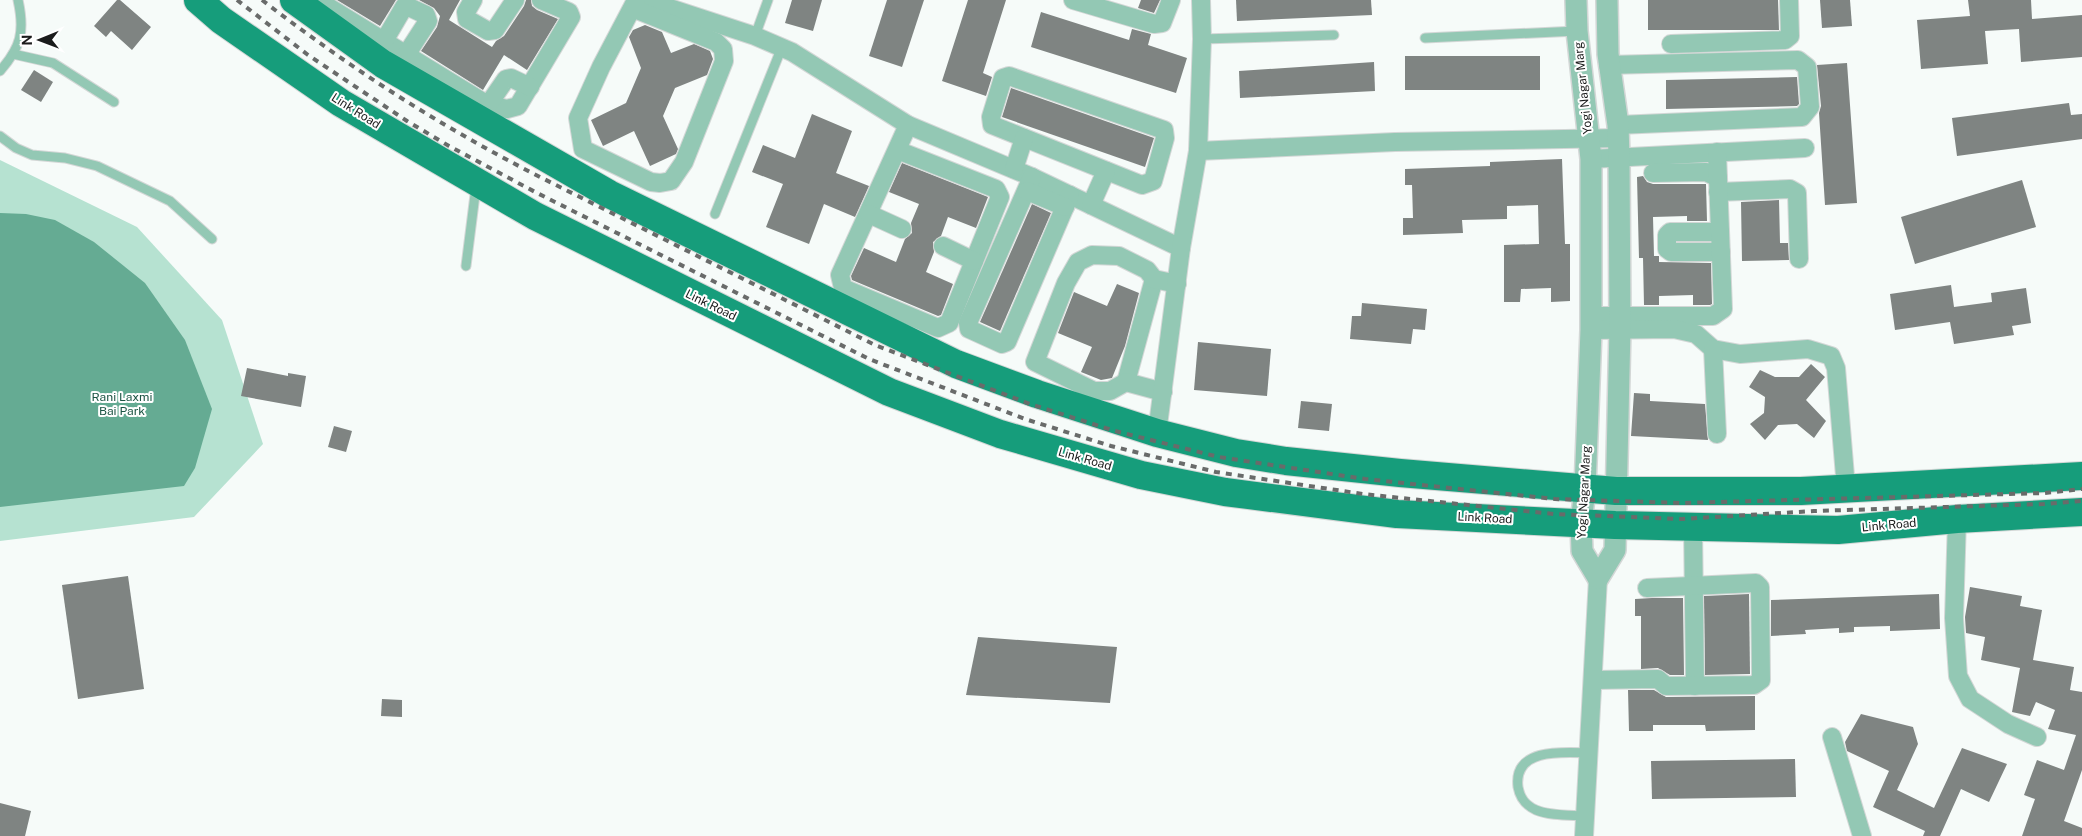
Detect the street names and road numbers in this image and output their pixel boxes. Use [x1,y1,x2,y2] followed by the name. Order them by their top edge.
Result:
[1571,41,1595,135] street label: Yogi Nagar Marg
[329,90,383,132] street label: Link Road
[683,287,739,323] street label: Link Road
[1057,445,1113,473] street label: Link Road
[1575,445,1593,539] street label: Yogi Nagar Marg
[1457,510,1513,526] street label: Link Road
[1861,516,1917,534] street label: Link Road

